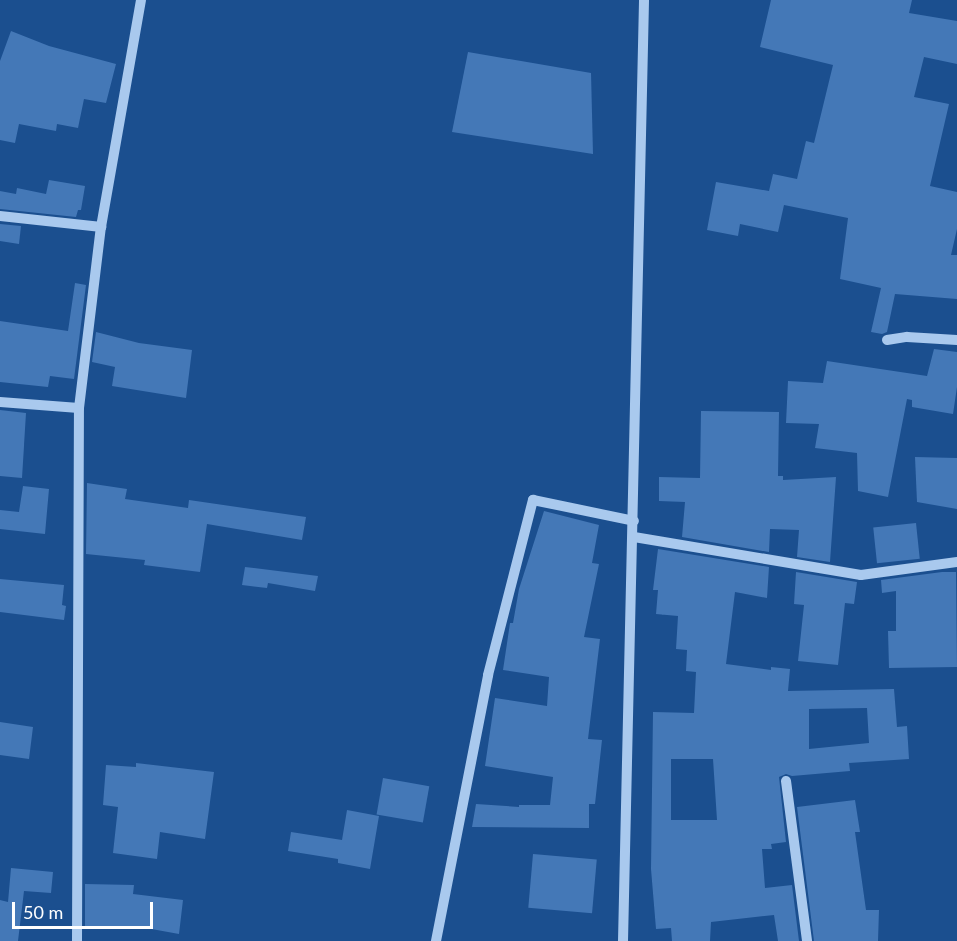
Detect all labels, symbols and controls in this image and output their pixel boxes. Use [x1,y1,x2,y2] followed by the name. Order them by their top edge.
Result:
[15,890,156,928] scale bar
[23,901,63,923] text: 50 m

